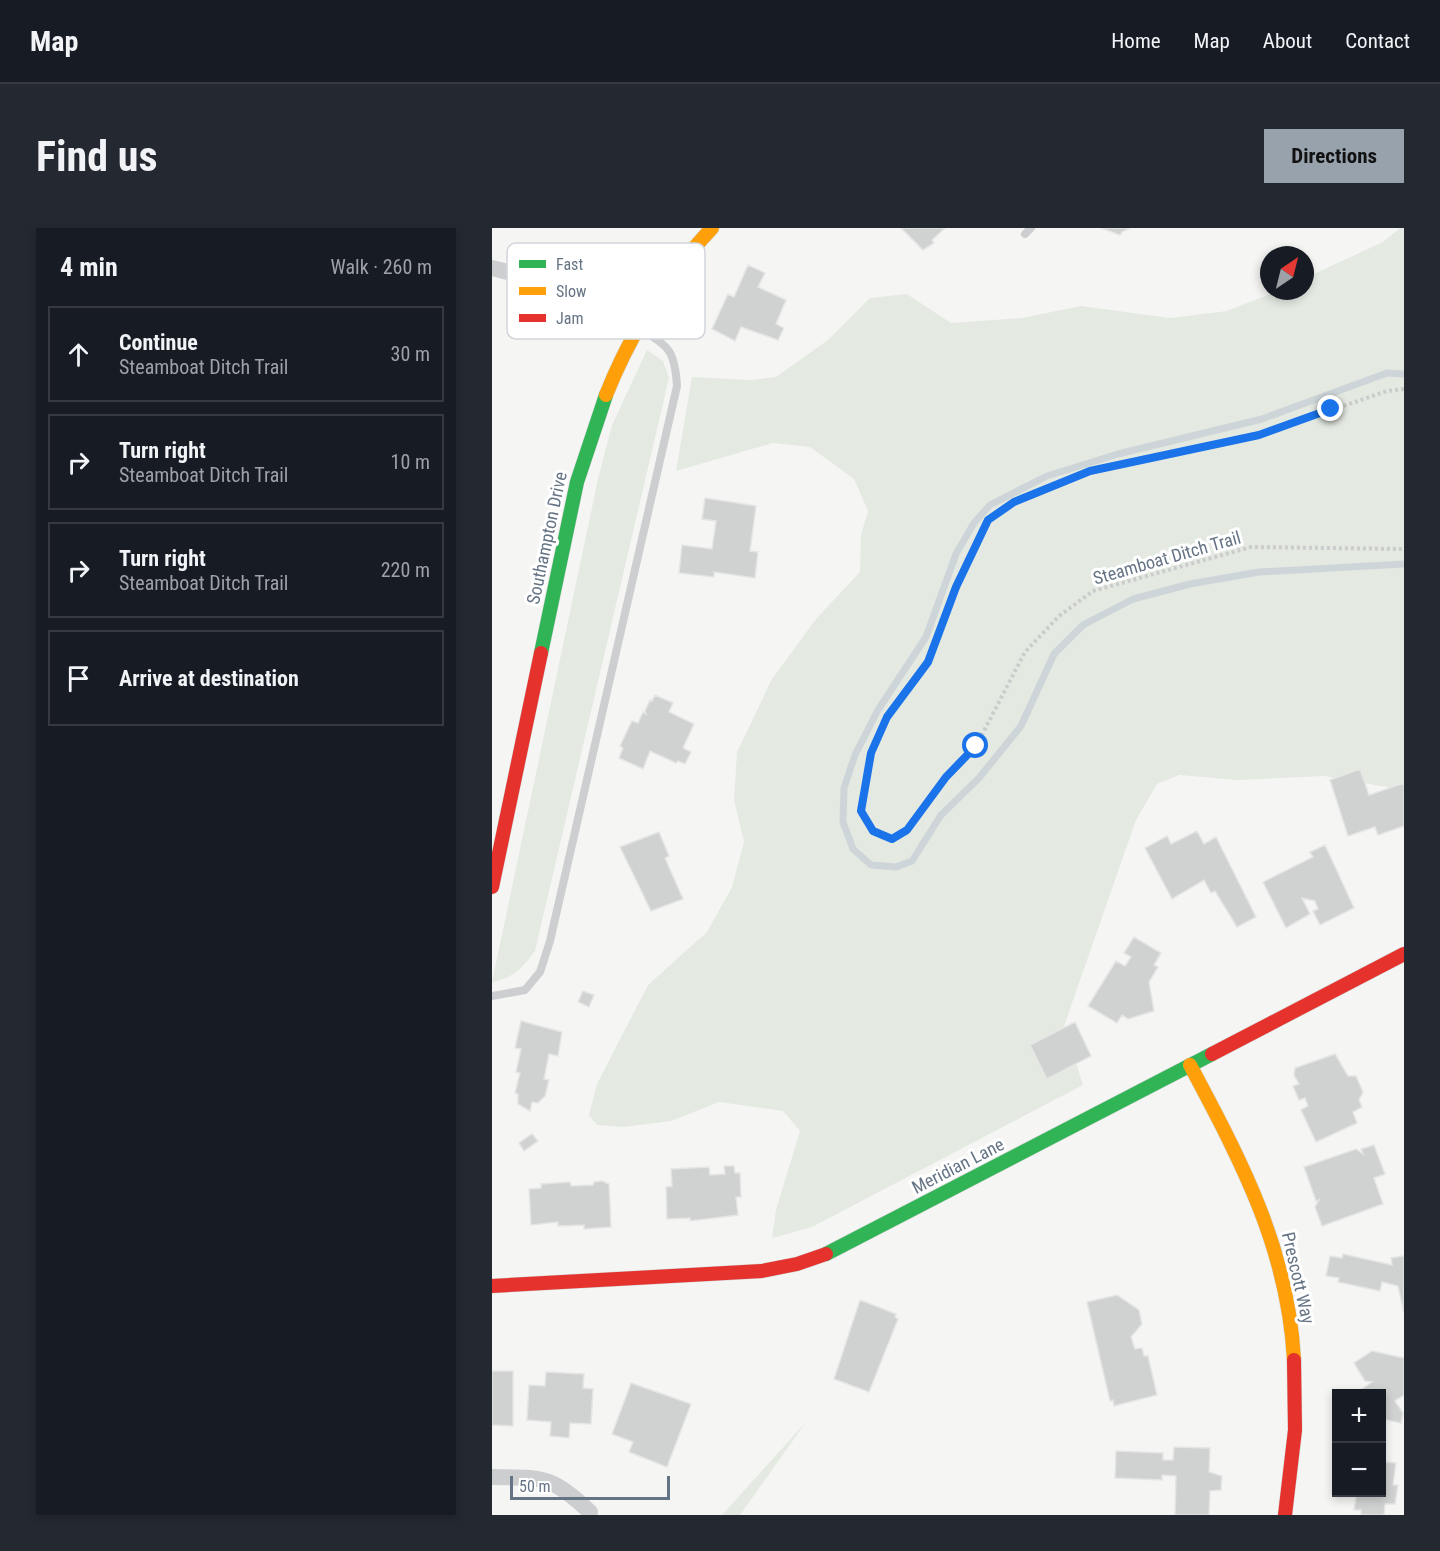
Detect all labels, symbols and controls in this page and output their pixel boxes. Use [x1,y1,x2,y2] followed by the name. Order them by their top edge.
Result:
[30,25,78,58] text: Map
[1111,29,1161,53] text: Home
[1194,29,1230,53] text: Map
[1263,29,1312,53] text: About
[1345,29,1410,53] text: Contact
[1264,129,1404,183] button: Directions
[36,132,157,181] text: Find us
[507,243,705,339] legend
[1260,246,1314,300] north arrow
[60,252,118,282] text: 4 min
[331,255,432,279] text: Walk · 260 m
[556,255,583,274] text: Fast
[556,282,586,301] text: Slow
[556,309,583,328] text: Jam
[119,330,198,355] text: Continue
[62,338,95,371] icon: ahead
[391,342,430,366] text: 30 m
[119,355,288,379] text: Steamboat Ditch Trail
[1317,395,1343,421] route end
[119,438,206,463] text: Turn right
[62,446,95,479] icon: right
[391,450,430,474] text: 10 m
[119,463,288,487] text: Steamboat Ditch Trail
[522,470,571,606] street label: Southampton Drive
[1091,526,1243,589] street label: Steamboat Ditch Trail
[119,546,206,571] text: Turn right
[62,554,95,587] icon: right
[381,558,430,582] text: 220 m
[119,571,288,595] text: Steamboat Ditch Trail
[62,662,95,695] icon: arrive
[119,666,299,691] text: Arrive at destination
[962,732,988,758] route start
[908,1133,1007,1198] street label: Meridian Lane
[1278,1230,1319,1326] street label: Prescott Way
[1332,1389,1386,1497] map controls
[1332,1389,1386,1443] button: +
[1332,1443,1386,1497] button: −
[510,1473,670,1500] scale bar
[519,1477,551,1496] text: 50 m

